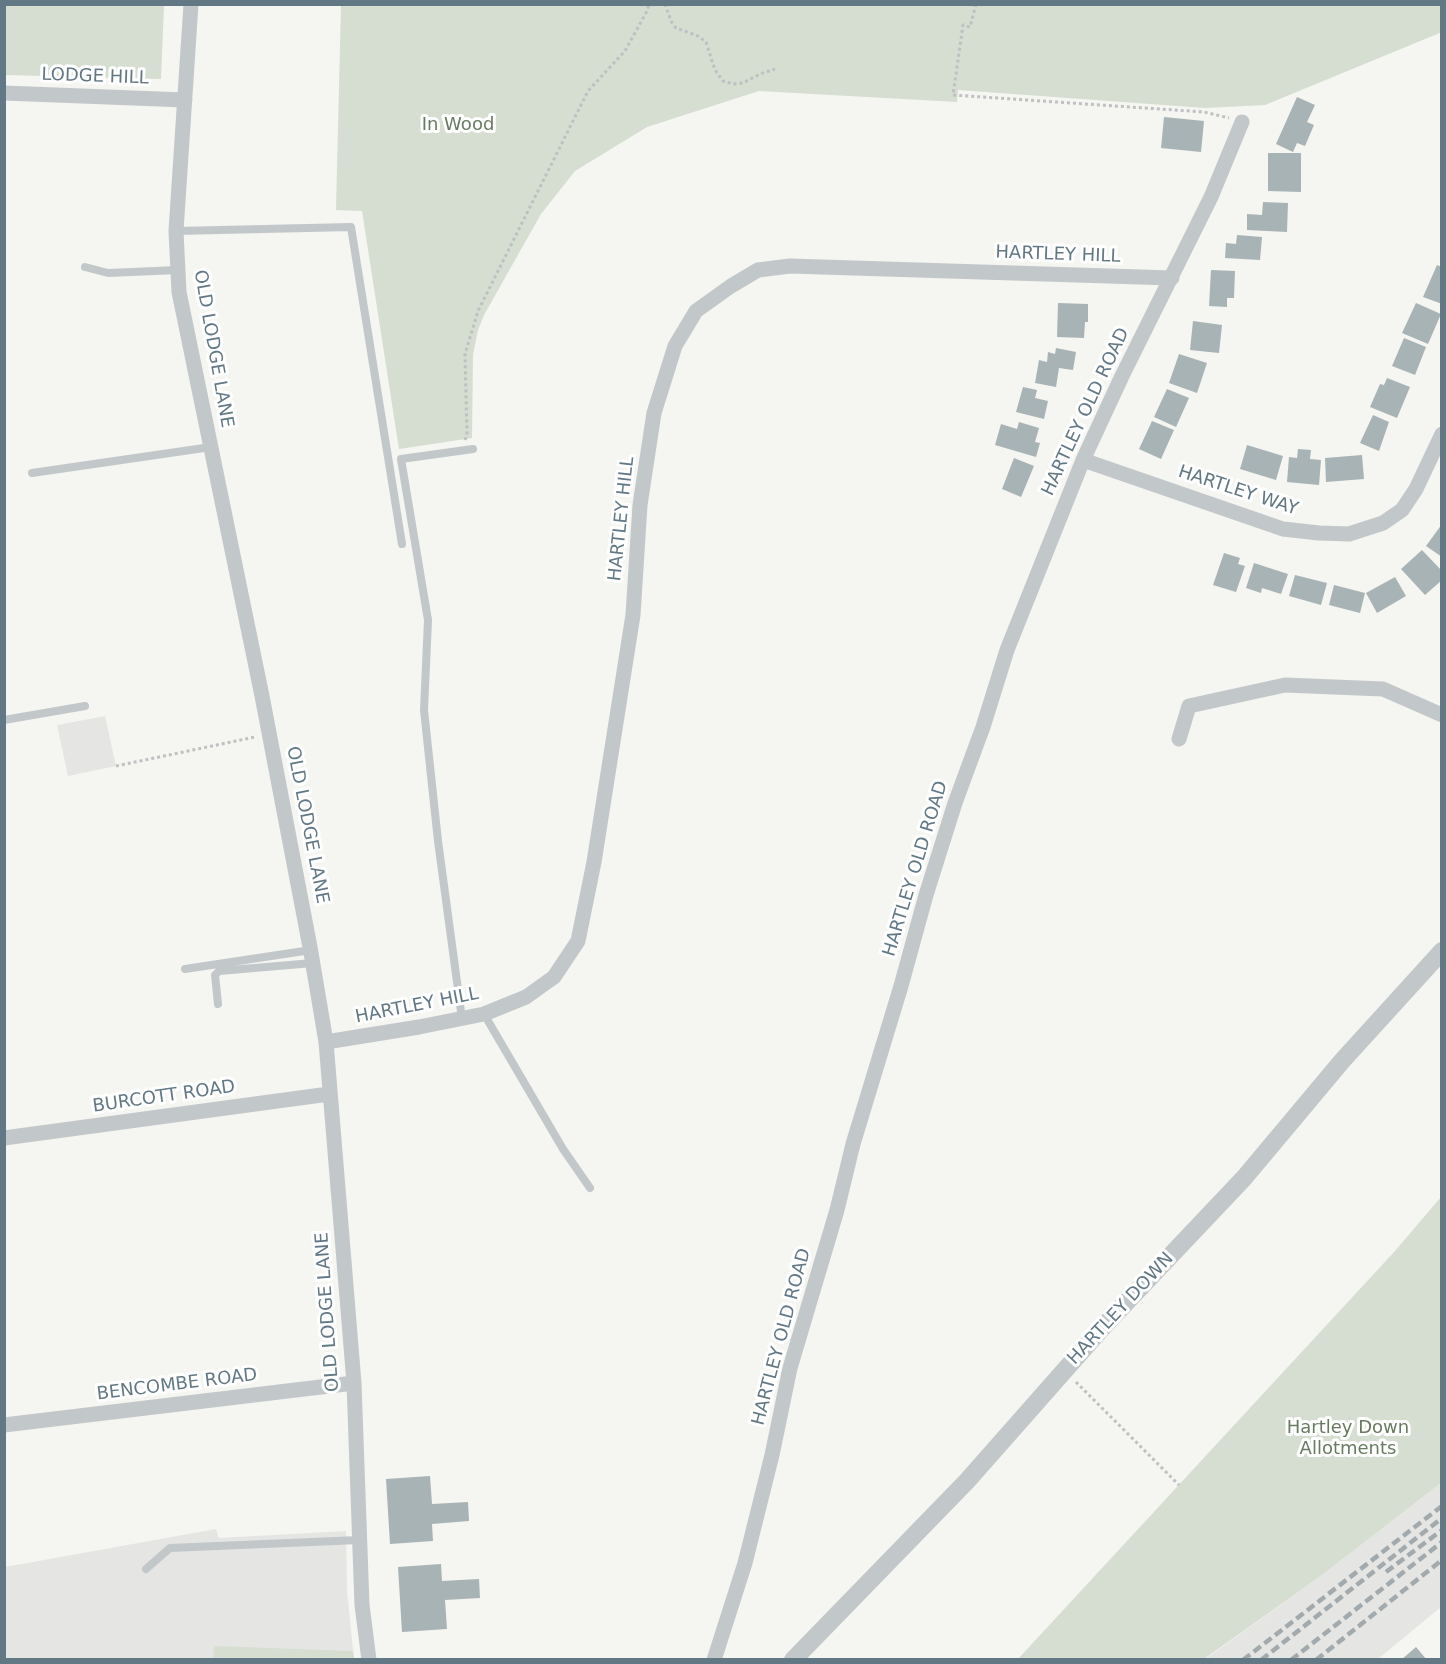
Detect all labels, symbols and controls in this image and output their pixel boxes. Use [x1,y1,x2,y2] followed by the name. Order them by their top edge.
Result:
[41,64,149,90] street label: LODGE HILL
[422,114,494,136] park label: In Wood
[995,242,1121,268] street label: HARTLEY HILL
[188,268,238,430] street label: OLD LODGE LANE
[1038,325,1134,499] street label: HARTLEY OLD ROAD
[605,456,639,582] street label: HARTLEY HILL
[1175,461,1301,521] street label: HARTLEY WAY
[281,744,333,906] street label: OLD LODGE LANE
[879,779,953,959] street label: HARTLEY OLD ROAD
[354,983,480,1029] street label: HARTLEY HILL
[91,1076,237,1118] street label: BURCOTT ROAD
[312,1232,344,1392] street label: OLD LODGE LANE
[748,1246,816,1428] street label: HARTLEY OLD ROAD
[1064,1248,1178,1370] street label: HARTLEY DOWN
[96,1364,258,1406] street label: BENCOMBE ROAD
[1287,1417,1409,1460] park label: Hartley Down Allotments

